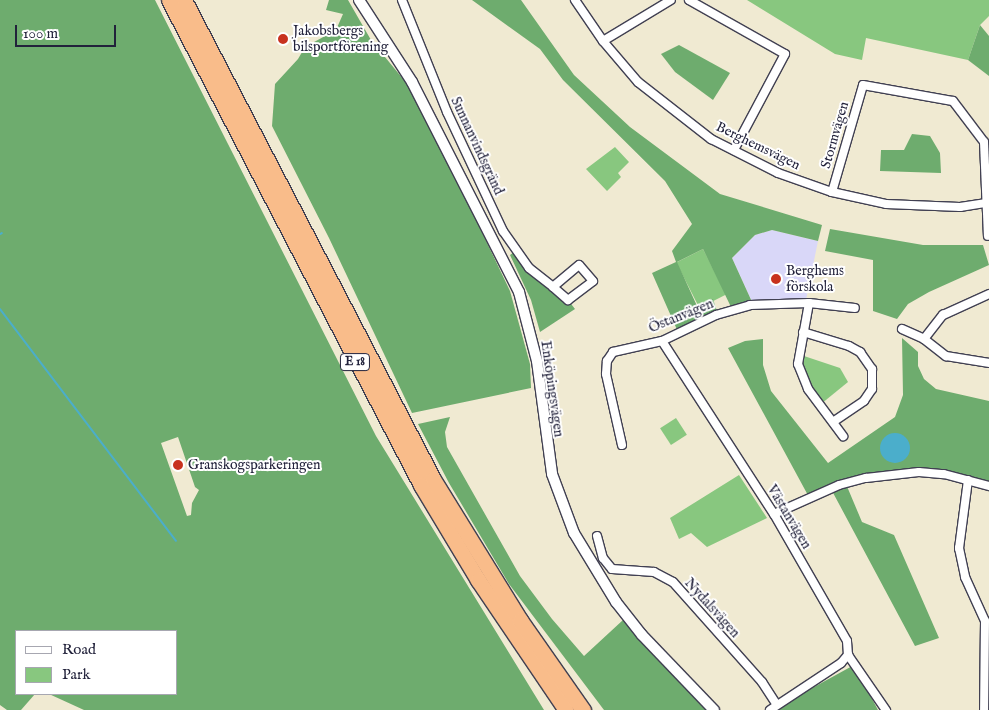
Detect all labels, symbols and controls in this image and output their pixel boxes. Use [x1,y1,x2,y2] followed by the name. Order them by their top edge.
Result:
[18,15,119,47] scale bar
[293,23,388,56] place label: Jakobsbergs bilsportförening
[23,24,58,43] text: 100 m
[277,33,289,45] marker: Jakobsbergs bilsportförening
[447,94,507,198] street label: Sunnanvindsgränd
[817,100,853,170] street label: Stormvägen
[713,118,803,174] street label: Berghemsvägen
[786,263,844,296] place label: Berghems förskola
[770,273,782,285] marker: Berghems förskola
[646,295,716,337] street label: Östanvägen
[537,340,567,438] street label: Enköpingsvägen
[339,352,371,372] road number: E 18
[188,457,321,473] place label: Granskogsparkeringen
[172,459,184,471] marker: Granskogsparkeringen
[763,482,815,552] street label: Västanvägen
[681,575,743,641] street label: Nydalsvägen
[15,630,178,695] legend
[62,640,96,659] text: Road
[62,665,91,684] text: Park

